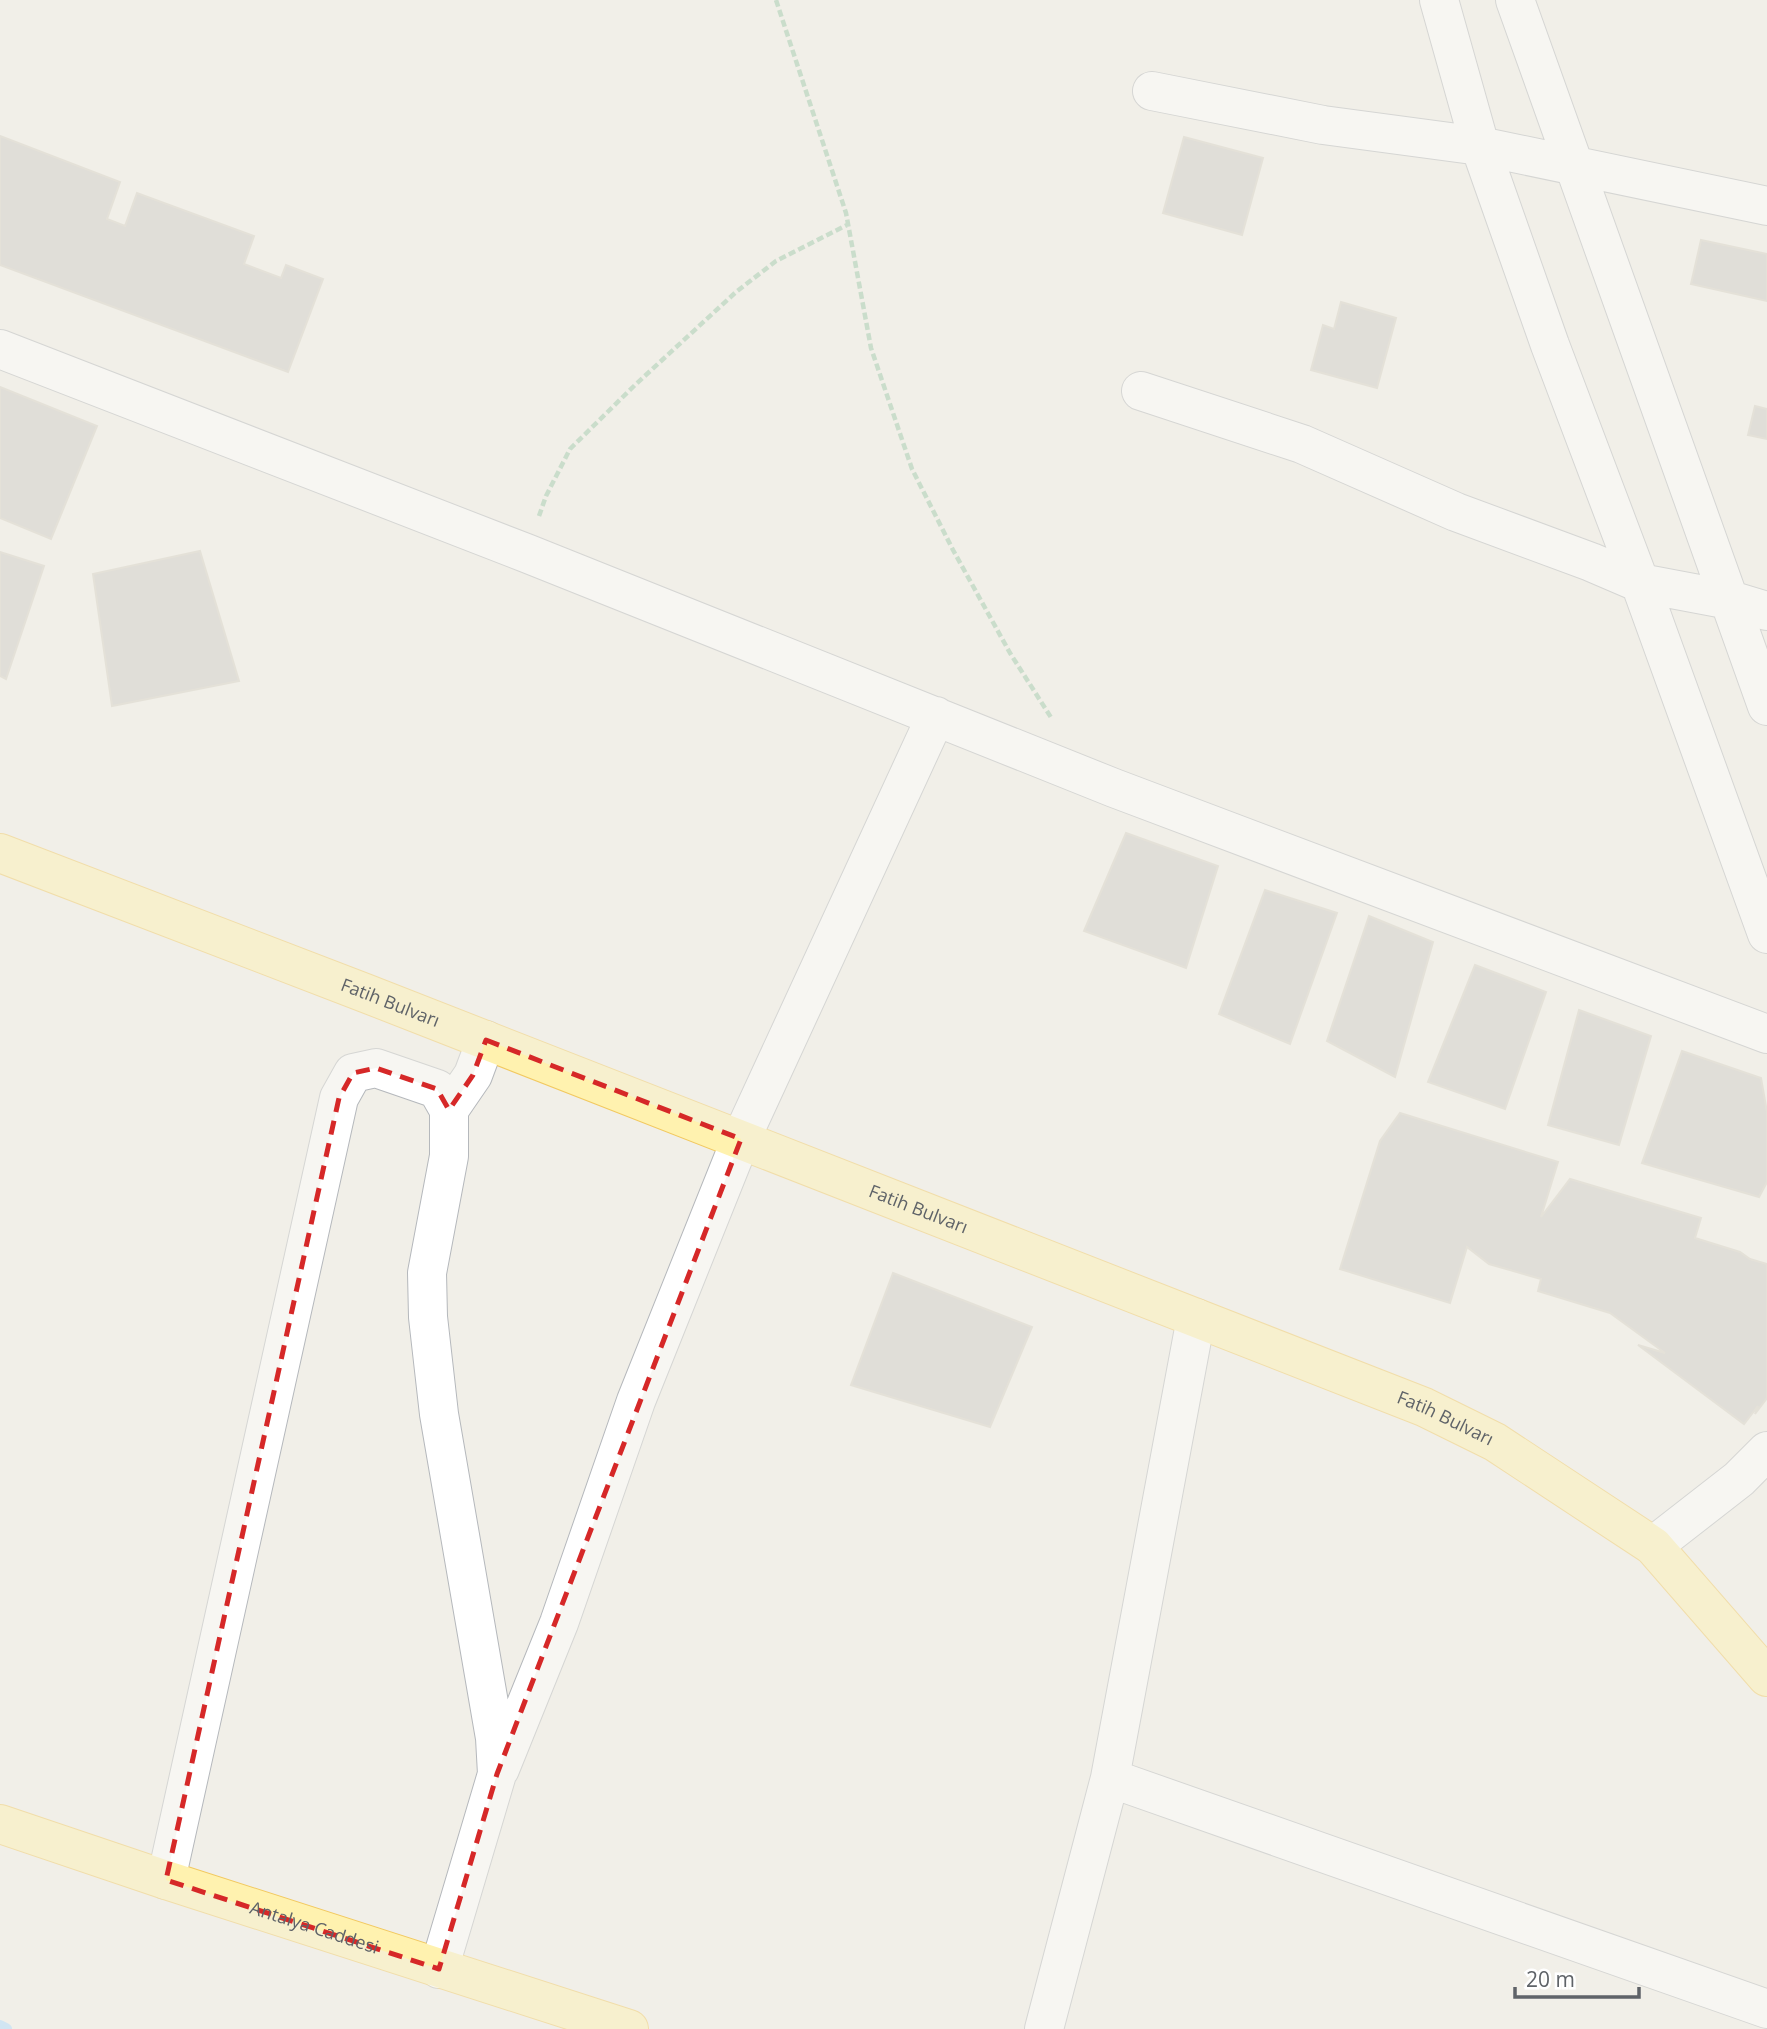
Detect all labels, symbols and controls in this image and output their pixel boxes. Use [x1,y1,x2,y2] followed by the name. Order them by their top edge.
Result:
[338,972,443,1032] street label: Fatih Bulvarı
[866,1178,972,1239] street label: Fatih Bulvarı
[1394,1385,1498,1451] street label: Fatih Bulvarı
[247,1895,382,1959] street label: Antalya Caddesi
[1515,1955,1639,1999] scale bar
[1526,1965,1575,1993] text: 20 m

